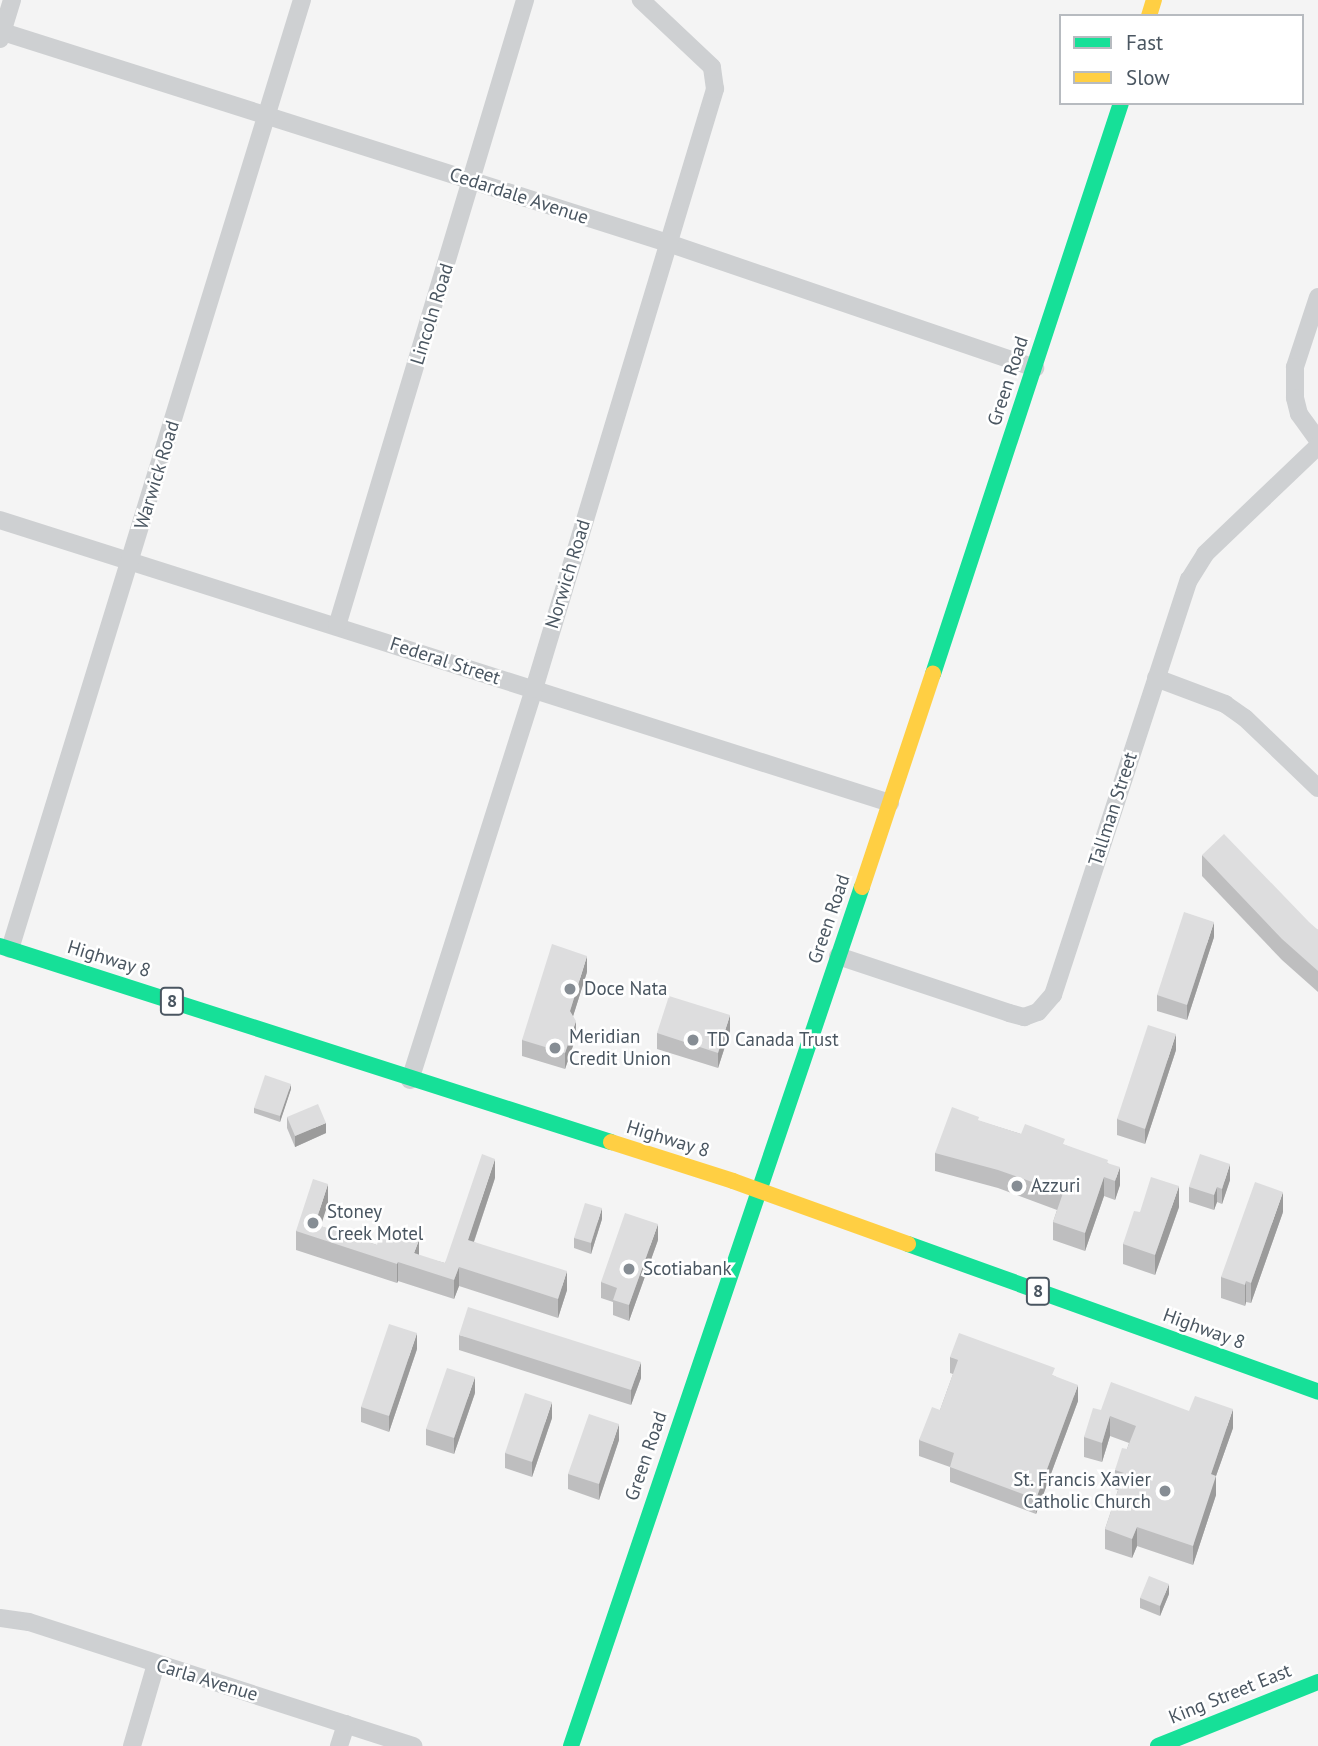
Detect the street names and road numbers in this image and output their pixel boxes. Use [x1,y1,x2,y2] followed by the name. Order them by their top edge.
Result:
[446,163,592,229] street label: Cedardale Avenue
[406,261,458,367] street label: Lincoln Road
[983,333,1033,429] street label: Green Road
[130,418,184,532] street label: Warwick Road
[541,517,595,631] street label: Norwich Road
[387,632,503,690] street label: Federal Street
[1084,749,1142,869] street label: Tallman Street
[803,871,855,967] street label: Green Road
[64,936,154,982] street label: Highway 8
[160,986,184,1016] road number: 8
[623,1116,713,1162] street label: Highway 8
[1026,1276,1050,1306] road number: 8
[1160,1304,1248,1354] street label: Highway 8
[620,1408,672,1504] street label: Green Road
[153,1654,261,1706] street label: Carla Avenue
[1165,1659,1295,1729] street label: King Street East

